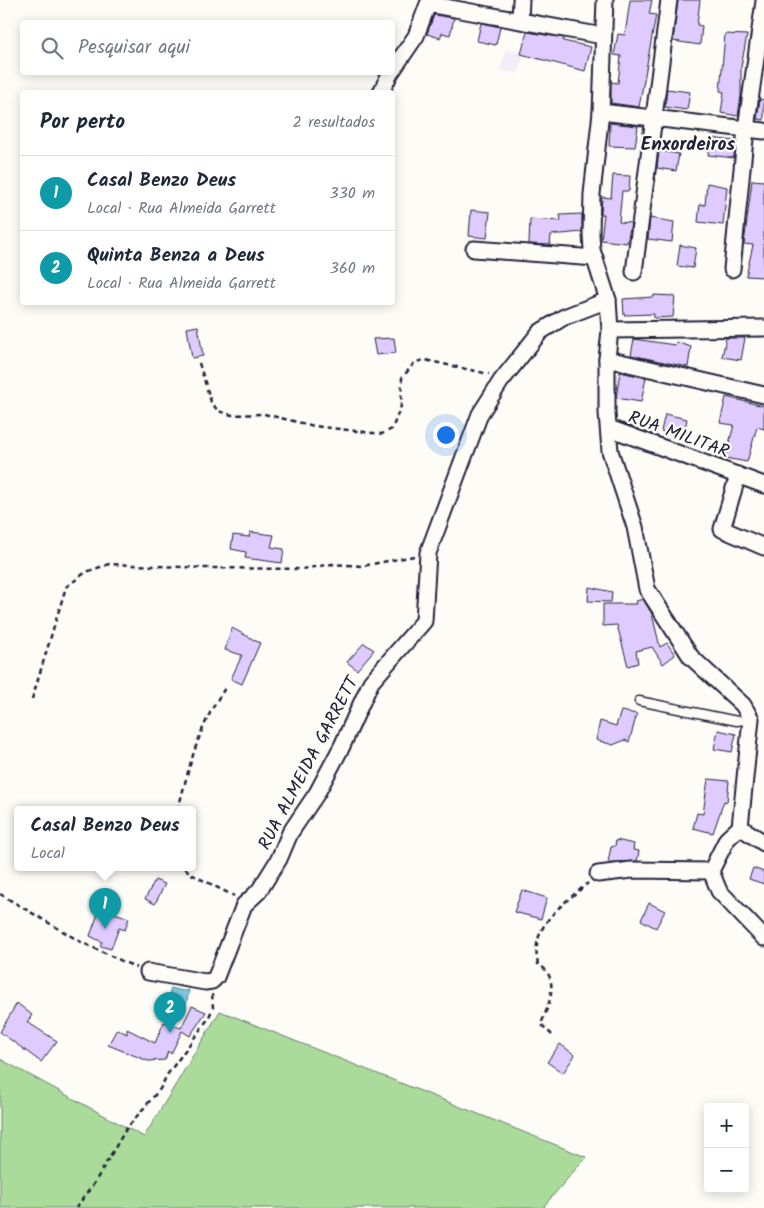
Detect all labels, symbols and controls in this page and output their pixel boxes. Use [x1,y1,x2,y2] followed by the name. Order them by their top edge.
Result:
[20,20,395,75] search box
[78,33,190,63] text: Pesquisar aqui
[38,34,66,62] icon: search
[40,106,125,139] text: Por perto
[293,110,375,135] text: 2 resultados
[641,130,735,160] district label: Enxordeiros
[87,166,236,196] text: Casal Benzo Deus
[54,181,58,206] text: 1
[330,181,375,206] text: 330 m
[87,196,276,221] text: Local · Rua Almeida Garrett
[87,241,265,271] text: Quinta Benza a Deus
[51,256,61,281] text: 2
[330,256,375,281] text: 360 m
[87,271,276,296] text: Local · Rua Almeida Garrett
[624,404,733,467] street label: RUA MILITAR
[433,422,459,448] your location
[251,670,368,856] street label: RUA ALMEIDA GARRETT
[14,806,196,871] popup
[30,811,180,841] text: Casal Benzo Deus
[30,841,65,866] text: Local
[89,888,121,929] pin: 1
[154,992,186,1033] pin: 2
[704,1103,749,1193] map controls
[704,1103,749,1148] button: +
[704,1148,749,1193] button: −

